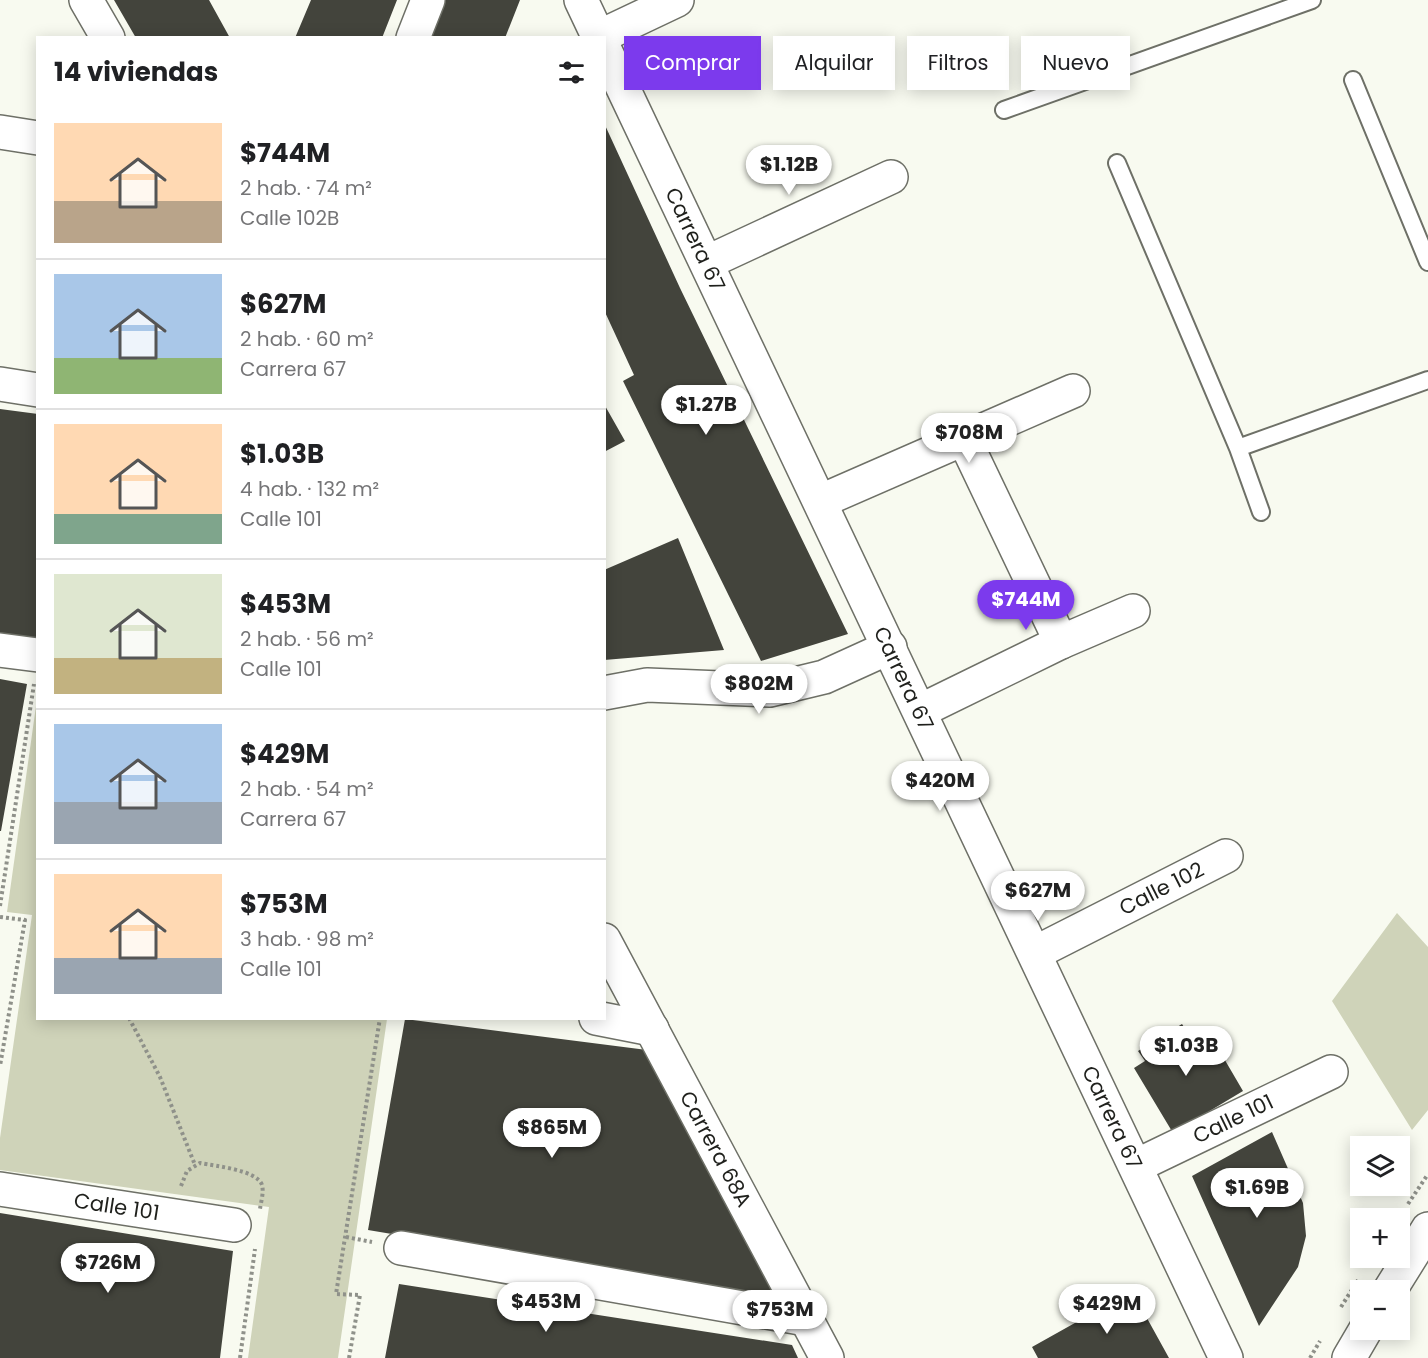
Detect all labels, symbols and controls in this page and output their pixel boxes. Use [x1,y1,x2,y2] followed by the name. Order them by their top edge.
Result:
[624,36,761,90] chip: Comprar
[773,36,895,90] chip: Alquilar
[907,36,1009,90] chip: Filtros
[1021,36,1130,90] chip: Nuevo
[54,54,218,90] text: 14 viviendas
[555,56,588,89] icon: filters
[240,135,330,171] text: $744M
[740,145,838,196] pin: $1.12B
[102,147,174,219] icon: home
[760,150,818,178] text: $1.12B
[240,174,372,202] text: 2 hab. · 74 m²
[658,183,732,296] street label: Carrera 67
[240,204,339,232] text: Calle 102B
[240,286,326,322] text: $627M
[102,298,174,370] icon: home
[240,325,374,353] text: 2 hab. · 60 m²
[240,355,346,383] text: Carrera 67
[657,385,755,436] pin: $1.27B
[675,390,737,418] text: $1.27B
[927,413,1011,464] pin: $708M
[935,418,1003,446] text: $708M
[240,436,324,472] text: $1.03B
[102,448,174,520] icon: home
[240,475,379,503] text: 4 hab. · 132 m²
[240,505,322,533] text: Calle 101
[984,580,1068,631] pin: $744M
[991,585,1061,613] text: $744M
[240,586,331,622] text: $453M
[102,598,174,670] icon: home
[867,622,941,735] street label: Carrera 67
[240,625,374,653] text: 2 hab. · 56 m²
[240,655,322,683] text: Calle 101
[717,664,801,715] pin: $802M
[725,669,793,697] text: $802M
[240,736,329,772] text: $429M
[102,748,174,820] icon: home
[898,761,982,812] pin: $420M
[905,766,975,794] text: $420M
[240,775,373,803] text: 2 hab. · 54 m²
[240,805,346,833] text: Carrera 67
[1114,855,1209,922] street label: Calle 102
[996,871,1080,922] pin: $627M
[1005,876,1071,904] text: $627M
[240,886,328,922] text: $753M
[102,898,174,970] icon: home
[240,925,374,953] text: 3 hab. · 98 m²
[240,955,322,983] text: Calle 101
[1137,1026,1235,1077] pin: $1.03B
[1154,1031,1218,1059] text: $1.03B
[1075,1061,1149,1174] street label: Carrera 67
[673,1086,759,1212] street label: Carrera 68A
[1188,1087,1278,1150] street label: Calle 101
[510,1108,594,1159] pin: $865M
[517,1113,587,1141] text: $865M
[1350,1136,1410,1340] map controls
[1350,1136,1410,1196] button: layers
[1208,1168,1306,1219] pin: $1.69B
[1225,1173,1289,1201] text: $1.69B
[72,1186,161,1227] street label: Calle 101
[1350,1208,1410,1268] button: +
[66,1243,150,1294] pin: $726M
[75,1248,141,1276] text: $726M
[1350,1280,1410,1340] button: −
[504,1282,588,1333] pin: $453M
[1065,1284,1149,1335] pin: $429M
[511,1287,581,1315] text: $453M
[1073,1289,1141,1317] text: $429M
[738,1290,822,1341] pin: $753M
[746,1295,814,1323] text: $753M

